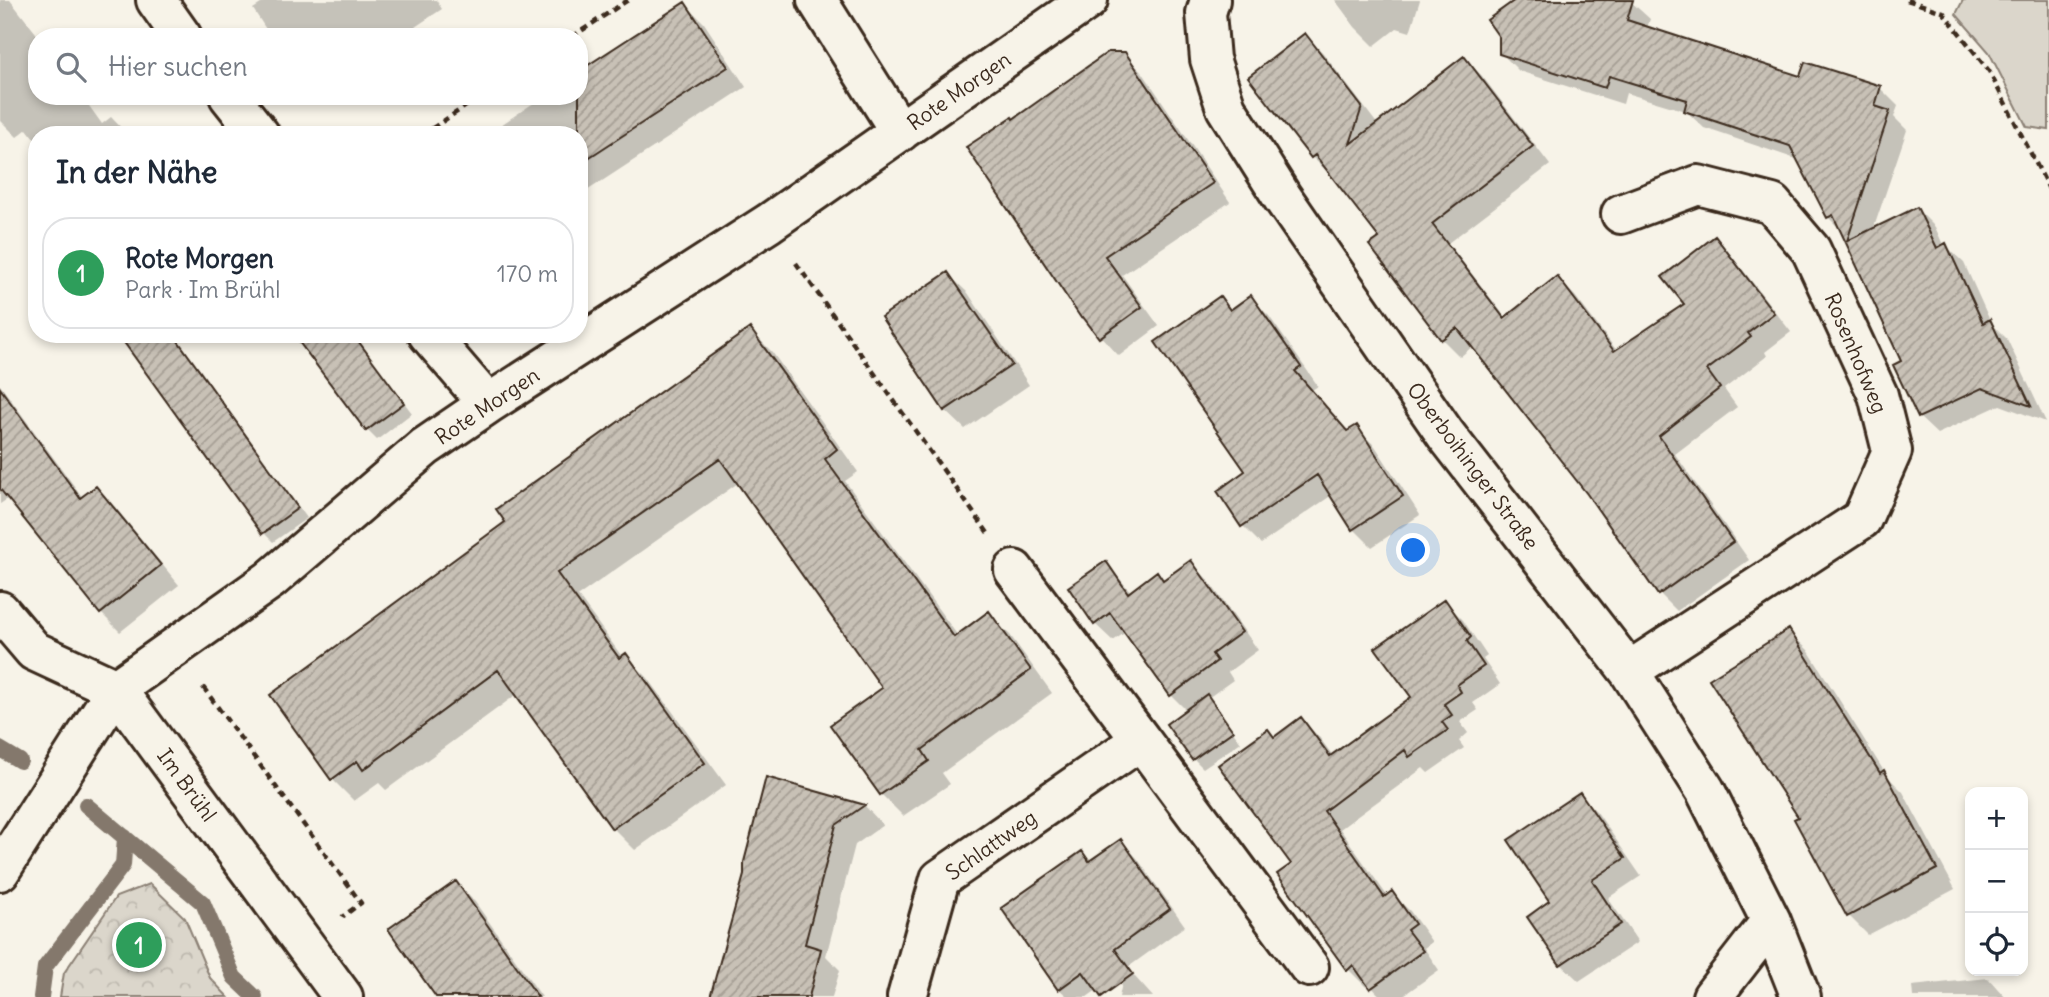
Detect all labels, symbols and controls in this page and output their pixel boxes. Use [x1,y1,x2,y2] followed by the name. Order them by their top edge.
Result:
[28,28,588,105] search box
[902,45,1016,137] street label: Rote Morgen
[52,48,90,86] icon: search
[108,50,248,83] text: Hier suchen
[56,153,218,191] text: In der Nähe
[125,242,274,275] text: Rote Morgen
[76,259,86,288] text: 1
[497,259,558,288] text: 170 m
[125,275,280,304] text: Park · Im Brühl
[1819,289,1893,417] street label: Rosenhofweg
[430,361,544,451] street label: Rote Morgen
[1401,377,1545,555] street label: Oberboihinger Straße
[1396,533,1430,567] your location
[151,743,223,827] street label: Im Brühl
[1965,787,2028,976] map controls
[1965,787,2028,850] button: +
[940,804,1042,886] street label: Schlattweg
[1965,850,2028,913] button: −
[1965,913,2028,976] button: locate
[116,919,162,971] pin: 1

